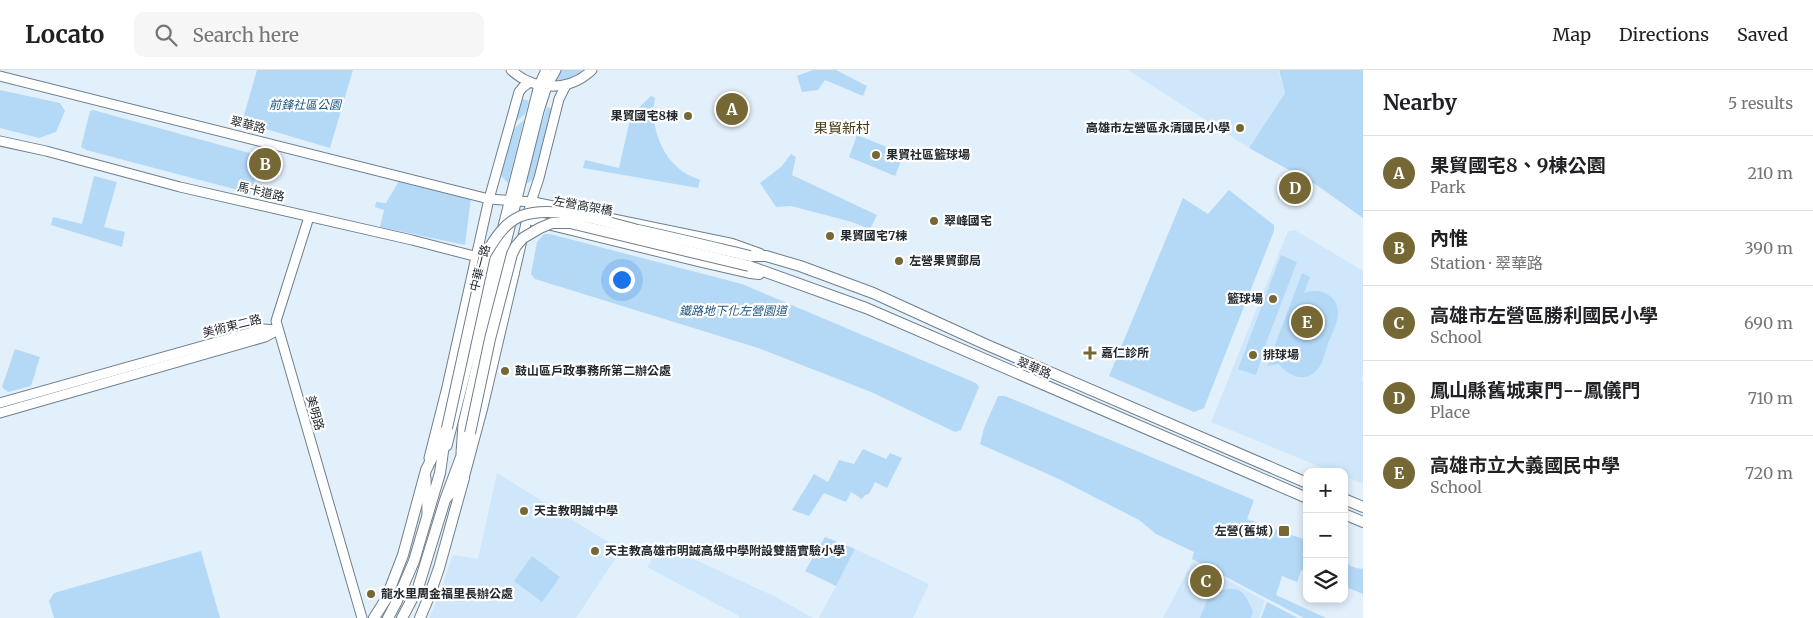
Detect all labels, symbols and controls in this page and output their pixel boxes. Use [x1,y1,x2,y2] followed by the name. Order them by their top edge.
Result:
[134,12,484,57] search box
[25,19,104,50] text: Locato
[152,21,180,49] icon: search
[192,23,299,47] text: Search here
[1553,23,1591,46] text: Map
[1619,23,1709,46] text: Directions
[1737,23,1788,46] text: Saved
[1383,89,1457,116] text: Nearby
[716,90,748,128] pin: A
[1728,93,1793,113] text: 5 results
[269,97,343,112] park label: 前鋒社區公園
[611,108,678,123] place label: 果貿國宅8棟
[682,110,694,122] marker: 果貿國宅8棟
[229,113,267,136] street label: 翠華路
[814,119,870,137] district label: 果貿新村
[1086,120,1230,135] place label: 高雄市左營區永清國民小學
[1234,122,1246,134] marker: 高雄市左營區永清國民小學
[249,145,281,183] pin: B
[886,147,970,162] place label: 果貿社區籃球場
[870,149,882,161] marker: 果貿社區籃球場
[1430,153,1606,177] text: 果貿國宅8、9棟公園
[1393,163,1405,183] text: A
[1748,163,1793,183] text: 210 m
[1279,169,1311,207] pin: D
[1430,177,1466,197] text: Park
[236,179,286,204] street label: 馬卡道路
[552,193,614,218] street label: 左營高架橋
[944,213,992,228] place label: 翠峰國宅
[928,215,940,227] marker: 翠峰國宅
[1430,226,1468,250] text: 內惟
[840,228,907,243] place label: 果貿國宅7棟
[824,230,836,242] marker: 果貿國宅7棟
[1393,238,1405,258] text: B
[1745,238,1793,258] text: 390 m
[466,243,493,293] street label: 中華一路
[909,253,981,268] place label: 左營果貿郵局
[1430,253,1543,273] text: Station · 翠華路
[893,255,905,267] marker: 左營果貿郵局
[609,267,635,293] your location
[1227,291,1263,306] place label: 籃球場
[1267,293,1279,305] marker: 籃球場
[679,303,789,318] park label: 鐵路地下化左營園道
[1291,303,1323,341] pin: E
[1430,303,1658,327] text: 高雄市左營區勝利國民小學
[201,311,263,340] street label: 美術東二路
[1394,313,1404,333] text: C
[1744,313,1793,333] text: 690 m
[1430,327,1482,347] text: School
[1101,345,1149,360] place label: 嘉仁診所
[1083,346,1097,360] marker: 嘉仁診所
[1263,347,1299,362] place label: 排球場
[1247,349,1259,361] marker: 排球場
[1015,354,1054,381] street label: 翠華路
[515,363,671,378] place label: 鼓山區戶政事務所第二辦公處
[499,365,511,377] marker: 鼓山區戶政事務所第二辦公處
[1430,378,1640,402] text: 鳳山縣舊城東門--鳳儀門
[1393,388,1405,408] text: D
[1748,388,1793,408] text: 710 m
[303,393,328,432] street label: 美明路
[1430,402,1470,422] text: Place
[1430,453,1620,477] text: 高雄市立大義國民中學
[1394,463,1404,483] text: E
[1745,463,1793,483] text: 720 m
[1303,468,1348,603] map controls
[1303,468,1348,513] button: +
[1430,477,1482,497] text: School
[534,503,618,518] place label: 天主教明誠中學
[518,505,530,517] marker: 天主教明誠中學
[1303,513,1348,558] button: −
[1214,523,1273,538] place label: 左營(舊城)
[1277,524,1291,538] marker: 左營(舊城)
[605,543,845,558] place label: 天主教高雄市明誠高級中學附設雙語實驗小學
[589,545,601,557] marker: 天主教高雄市明誠高級中學附設雙語實驗小學
[1303,558,1348,603] button: layers
[1190,562,1222,600] pin: C
[381,586,513,601] place label: 龍水里周金福里長辦公處
[365,588,377,600] marker: 龍水里周金福里長辦公處

